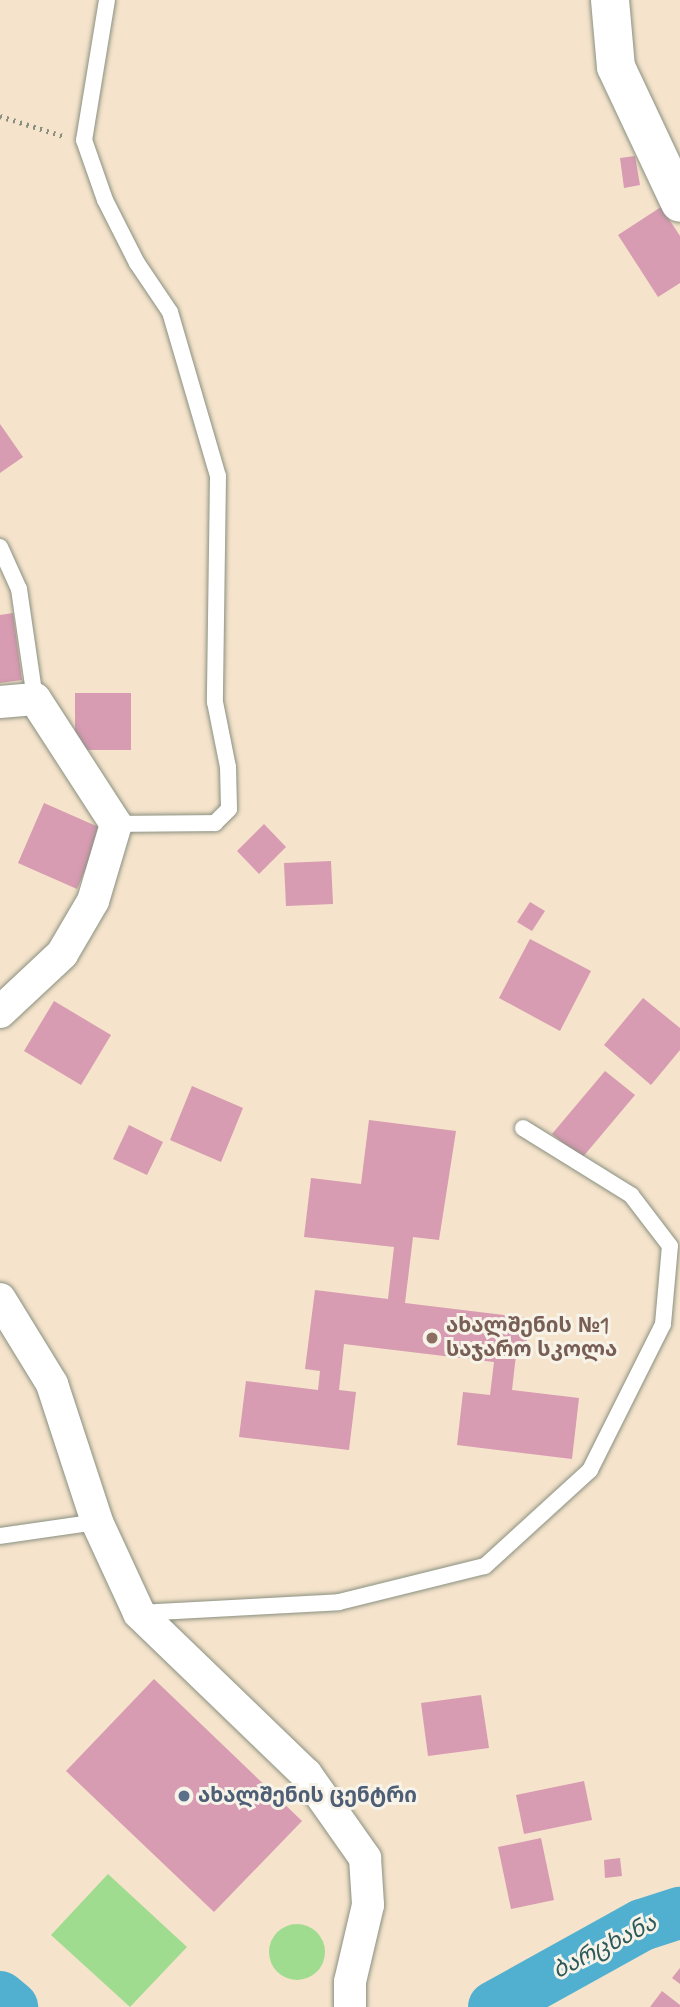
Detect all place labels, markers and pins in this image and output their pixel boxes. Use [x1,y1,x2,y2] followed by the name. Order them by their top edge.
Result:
[446,1313,617,1363] place label: ახალშენის №1 საჯარო სკოლა
[424,1330,440,1346] marker: ახალშენის №1 საჯარო სკოლა
[198,1783,417,1809] place label: ახალშენის ცენტრი
[176,1788,192,1804] marker: ახალშენის ცენტრი

